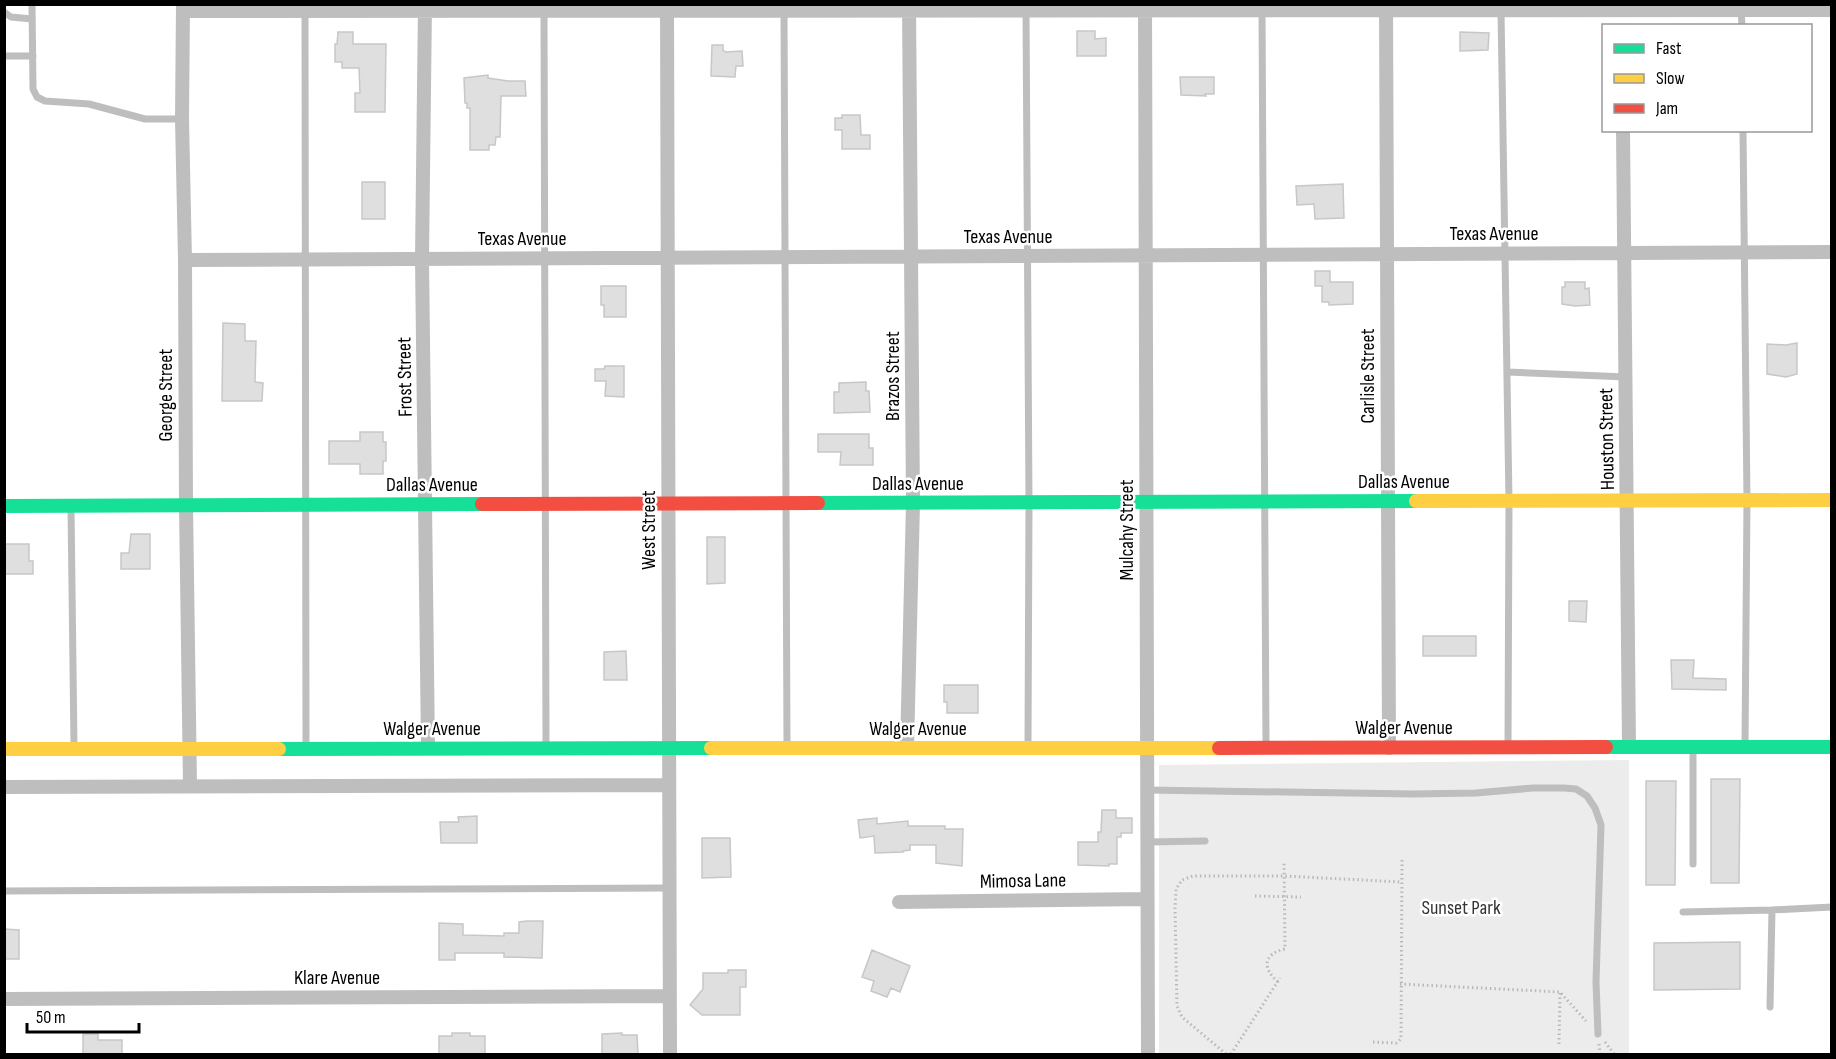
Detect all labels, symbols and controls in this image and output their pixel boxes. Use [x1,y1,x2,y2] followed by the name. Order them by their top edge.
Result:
[1602,24,1812,132] legend
[1656,38,1682,59] text: Fast
[1656,68,1685,89] text: Slow
[1655,98,1678,119] text: Jam
[1450,222,1538,246] street label: Texas Avenue
[964,225,1052,249] street label: Texas Avenue
[478,227,566,251] street label: Texas Avenue
[1356,329,1380,423] street label: Carlisle Street
[881,331,905,421] street label: Brazos Street
[392,337,418,417] street label: Frost Street
[154,349,178,441] street label: George Street
[1594,388,1620,490] street label: Houston Street
[1358,470,1450,494] street label: Dallas Avenue
[872,472,964,496] street label: Dallas Avenue
[386,473,478,497] street label: Dallas Avenue
[1115,480,1139,581] street label: Mulcahy Street
[637,490,661,570] street label: West Street
[1355,716,1453,740] street label: Walger Avenue
[383,717,481,741] street label: Walger Avenue
[869,717,967,741] street label: Walger Avenue
[980,868,1066,894] street label: Mimosa Lane
[1421,896,1501,920] park label: Sunset Park
[294,966,380,990] street label: Klare Avenue
[27,996,140,1034] scale bar
[36,1007,66,1028] text: 50 m

